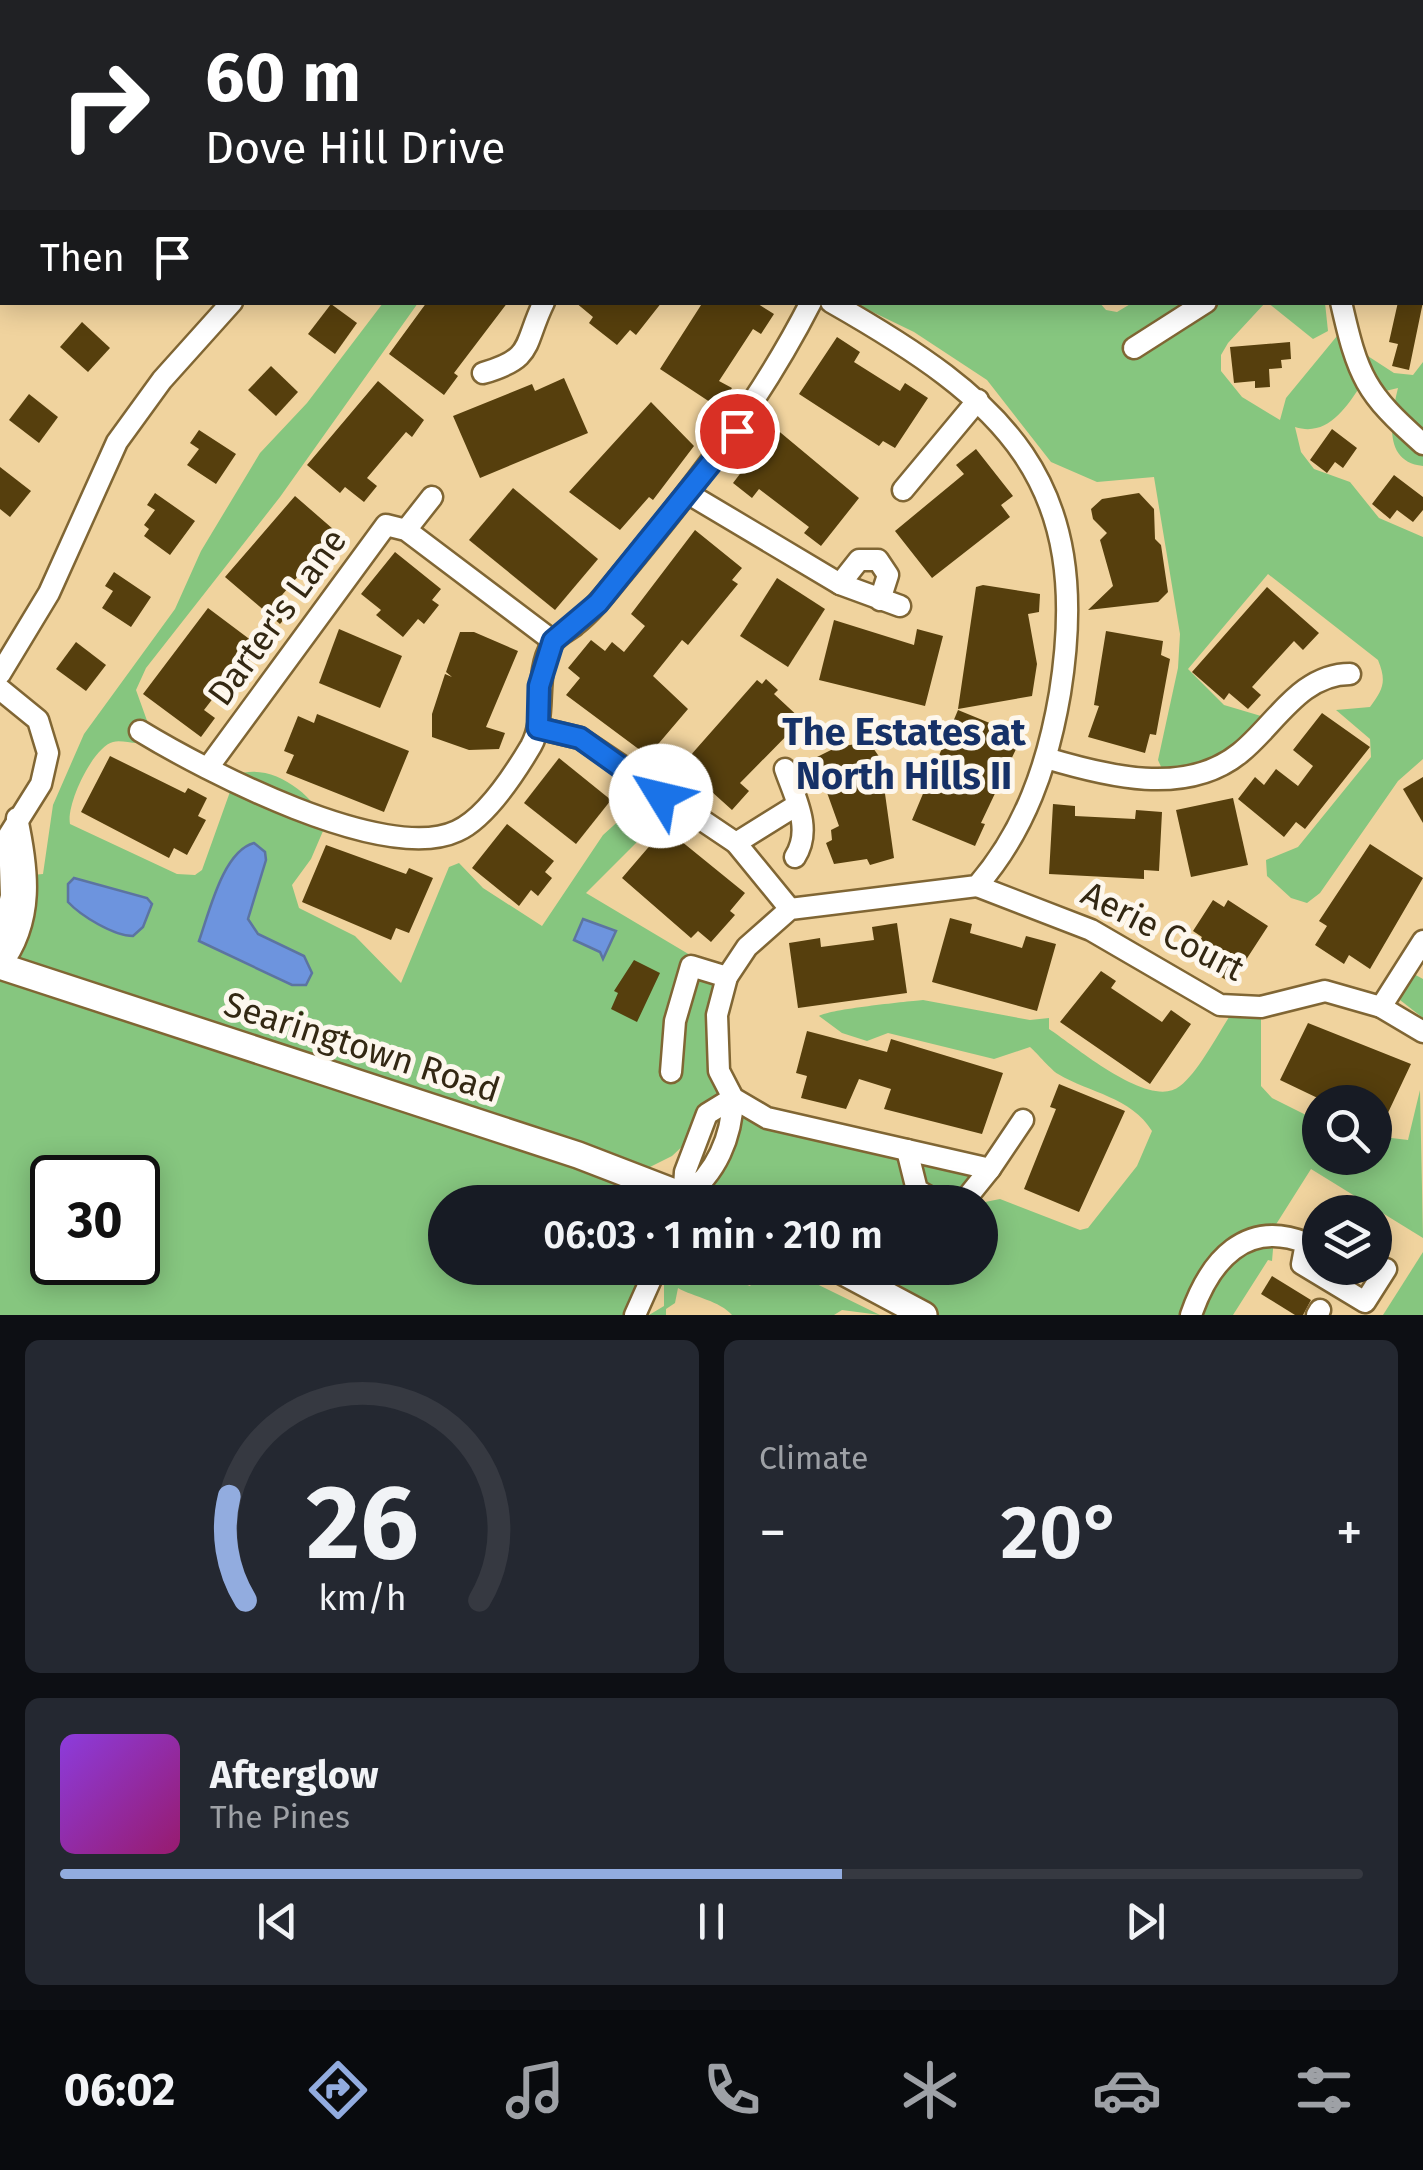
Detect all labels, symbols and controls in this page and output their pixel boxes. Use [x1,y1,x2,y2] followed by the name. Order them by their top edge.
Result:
[205,36,361,120] text: 60 m
[40,40,170,170] icon: right
[205,121,506,175] text: Dove Hill Drive
[145,230,200,285] icon: arrive
[40,235,125,281] text: Then
[695,389,780,474] pin
[710,404,765,459] icon: arrive
[199,520,355,714] street label: Darter's Lane
[782,709,1027,799] district label: The Estates at North Hills II
[609,744,713,848] position arrow
[1075,872,1252,990] street label: Aerie Court
[219,983,505,1111] street label: Searingtown Road
[1302,1085,1392,1285] map controls
[1302,1085,1392,1175] button: search
[30,1155,160,1285] speed limit sign: 30
[1302,1195,1392,1285] button: layers
[543,1212,883,1258] text: 06:03 · 1 min · 210 m
[759,1439,868,1477] text: Climate
[306,1461,418,1586] text: 26
[1001,1488,1121,1578] text: 20°
[759,1500,787,1566] text: −
[1336,1500,1363,1566] text: +
[318,1577,406,1619] text: km/h
[210,1752,378,1798] text: Afterglow
[210,1798,350,1836] text: The Pines
[250,1894,305,1949] icon: previous
[684,1894,739,1949] icon: pause
[1118,1894,1173,1949] icon: next
[303,2055,373,2125] icon: directions
[500,2055,570,2125] icon: music
[697,2055,767,2125] icon: phone
[895,2055,965,2125] icon: climate
[1092,2055,1162,2125] icon: car
[1289,2055,1359,2125] icon: filters
[64,2063,175,2117] text: 06:02

